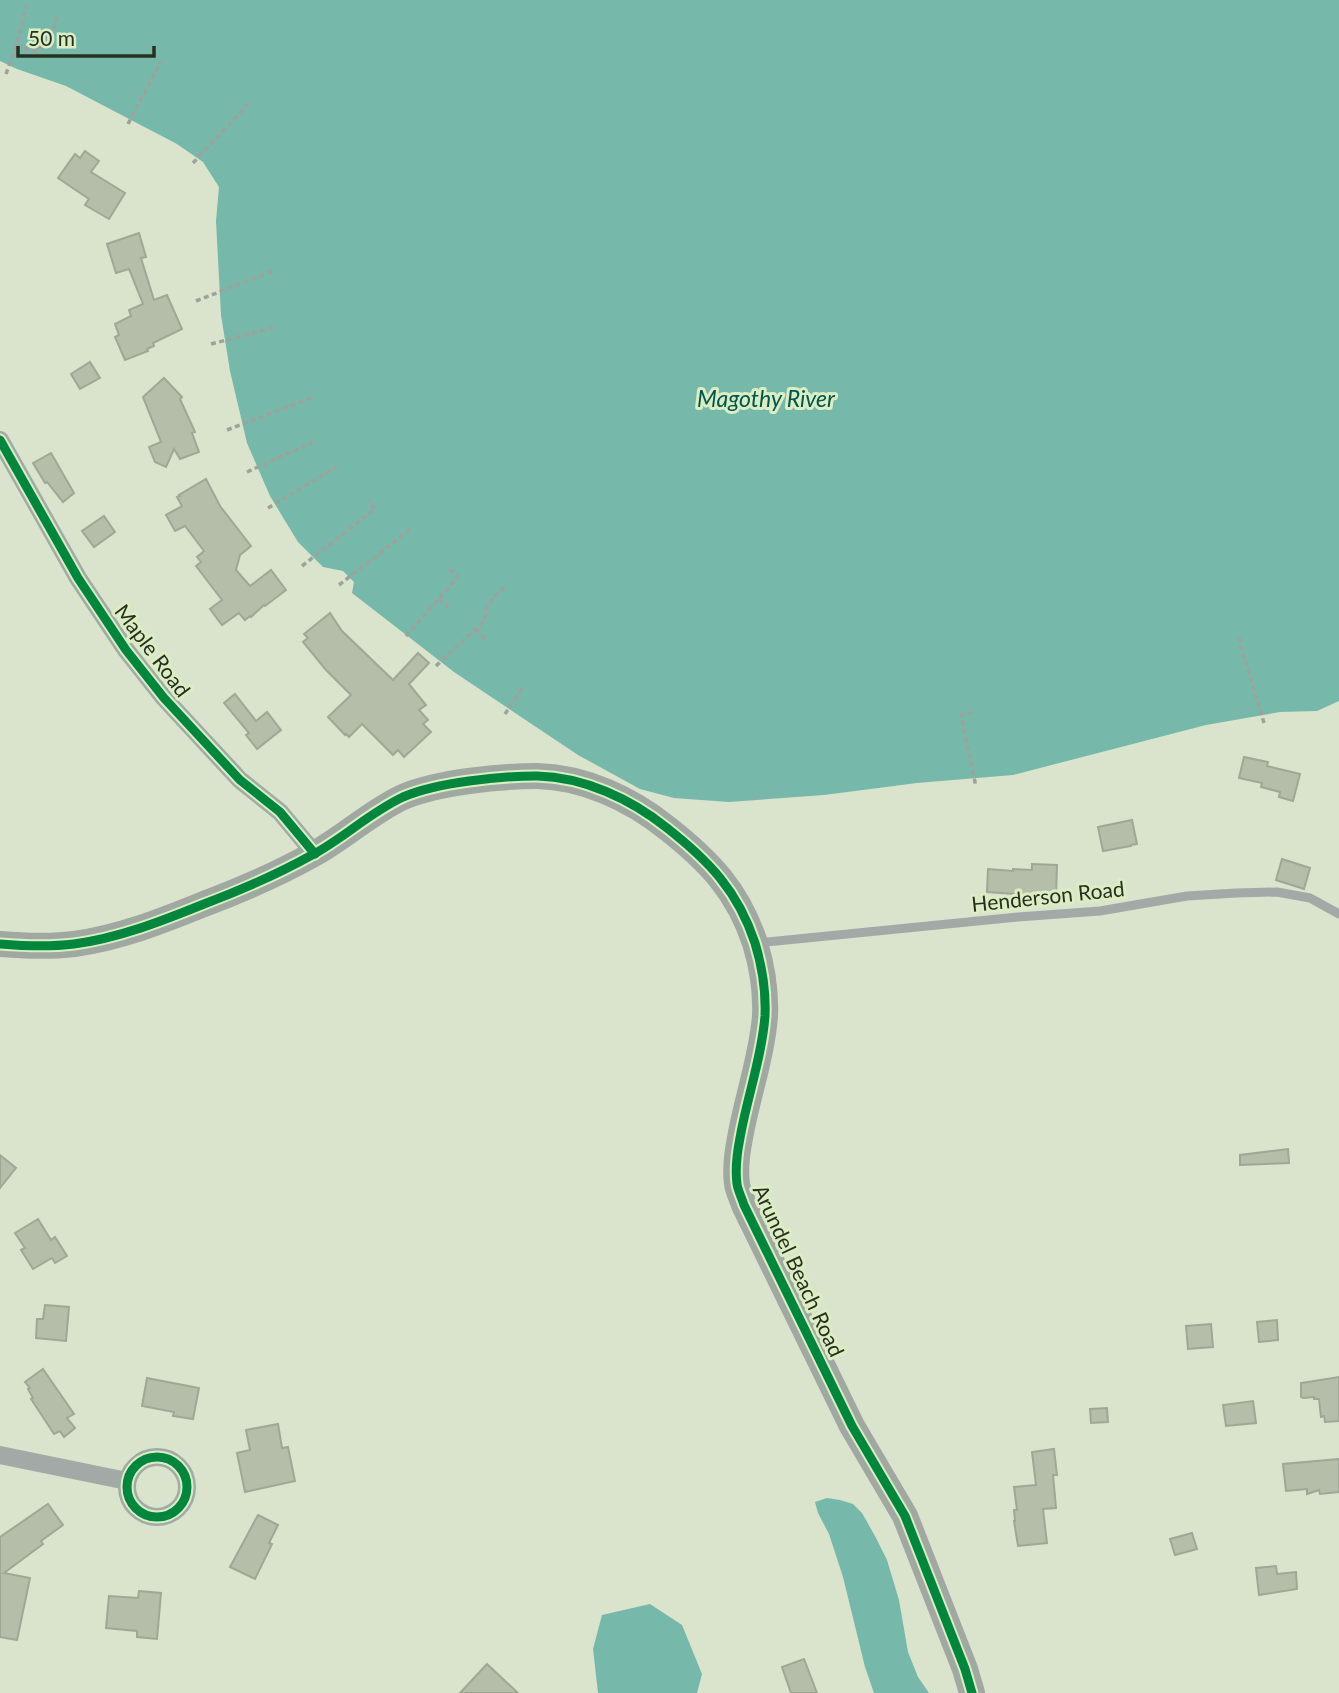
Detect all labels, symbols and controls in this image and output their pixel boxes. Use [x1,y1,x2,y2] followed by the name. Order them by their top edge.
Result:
[18,14,154,58] scale bar
[28,25,75,50] text: 50 m
[697,384,836,412] water label: Magothy River
[110,599,196,701] street label: Maple Road
[970,875,1126,916] street label: Henderson Road
[748,1180,850,1360] street label: Arundel Beach Road

